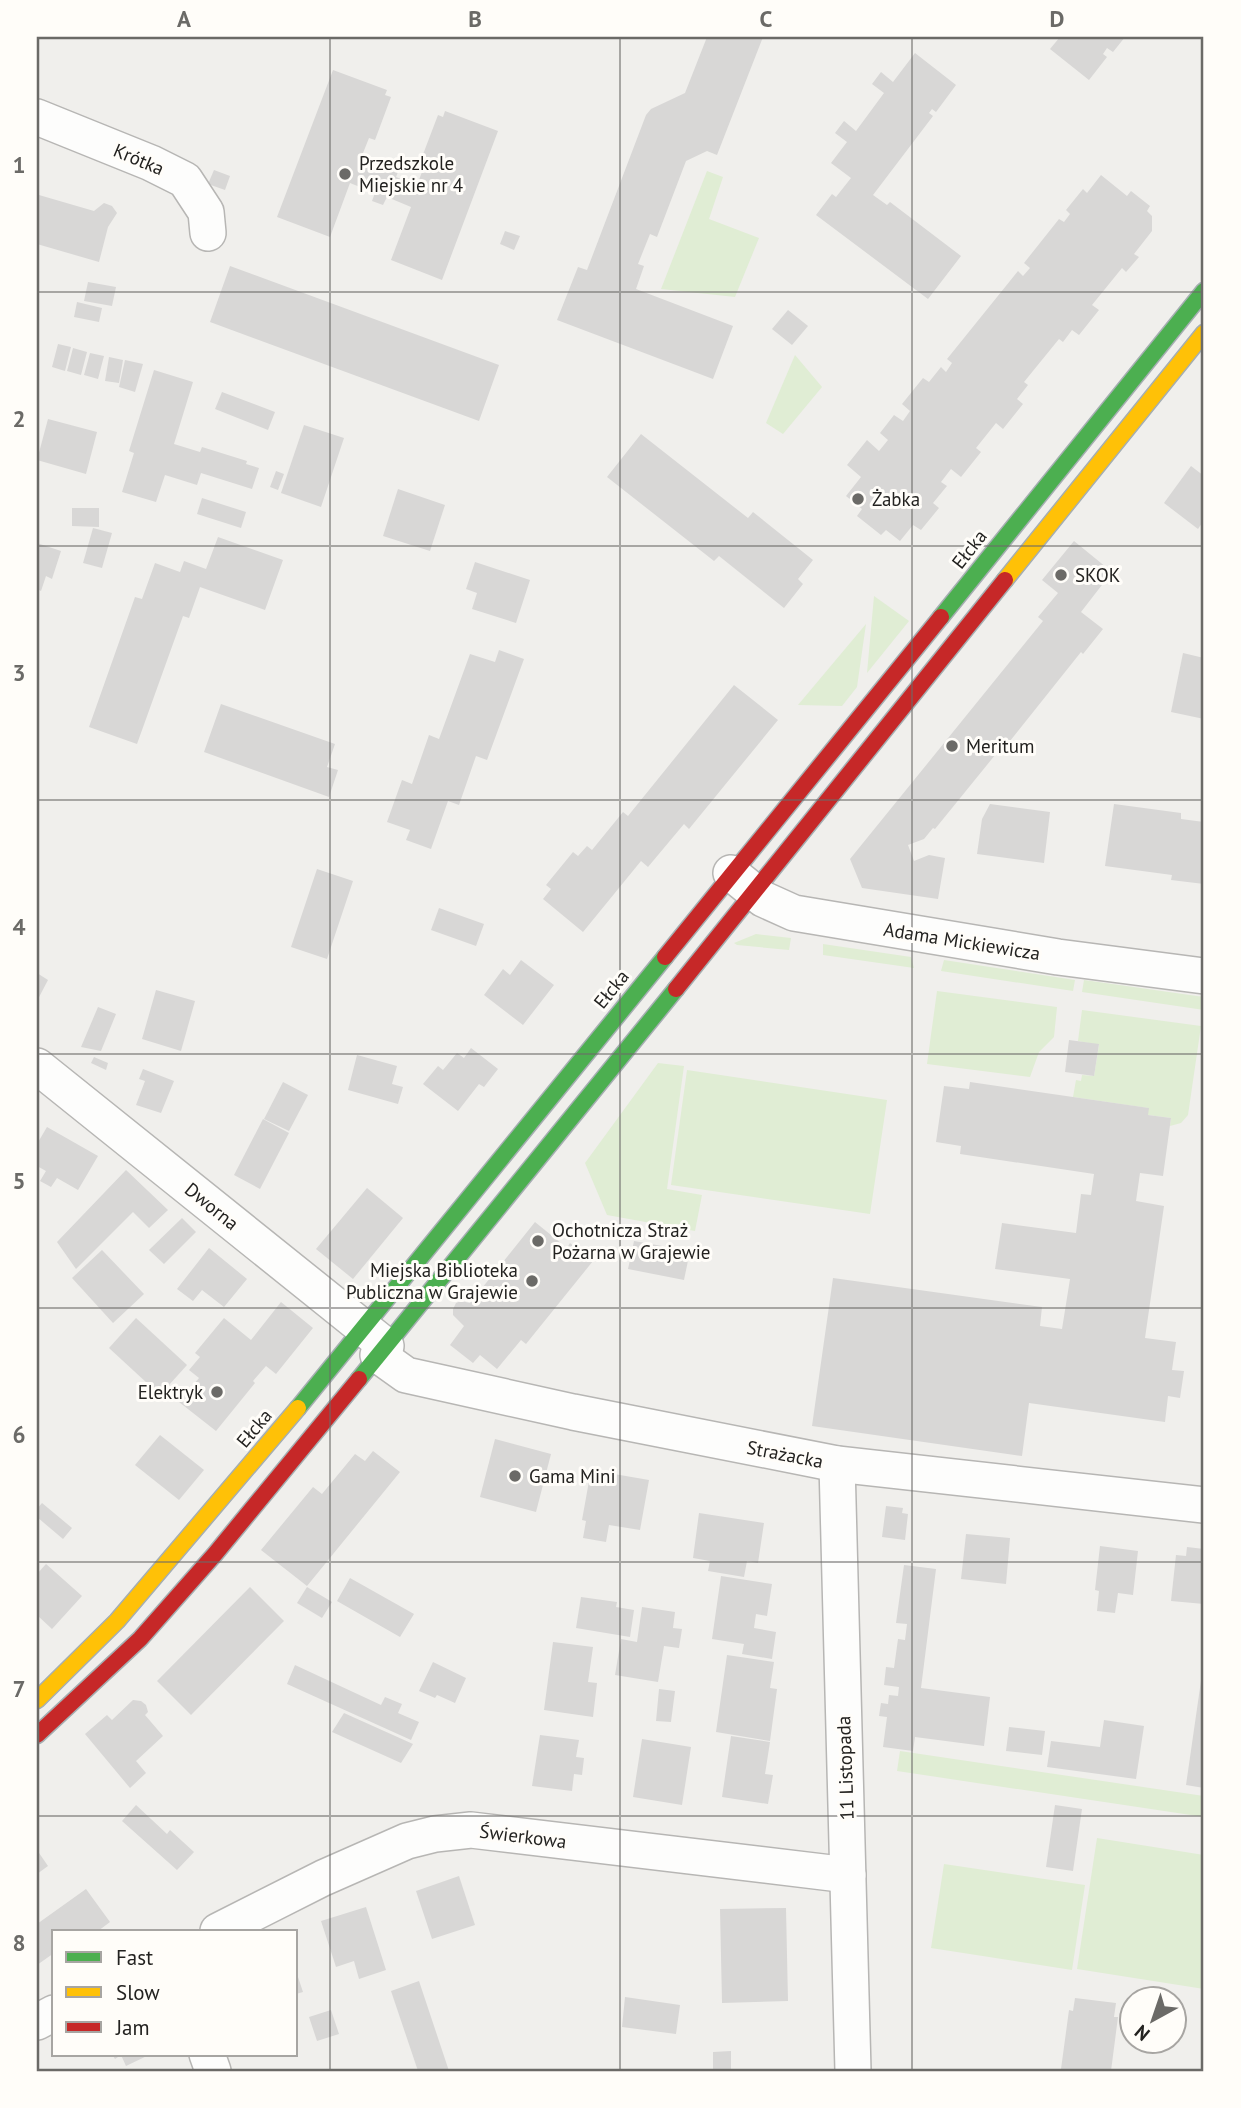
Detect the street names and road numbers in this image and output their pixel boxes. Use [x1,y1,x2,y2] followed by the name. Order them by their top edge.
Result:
[110,138,168,180] street label: Krótka
[946,525,992,573] street label: Ełcka
[882,917,1042,965] street label: Adama Mickiewicza
[588,965,634,1013] street label: Ełcka
[180,1177,244,1235] street label: Dworna
[231,1404,277,1452] street label: Ełcka
[745,1435,825,1473] street label: Strażacka
[831,1715,859,1821] street label: 11 Listopada
[478,1819,568,1853] street label: Świerkowa

